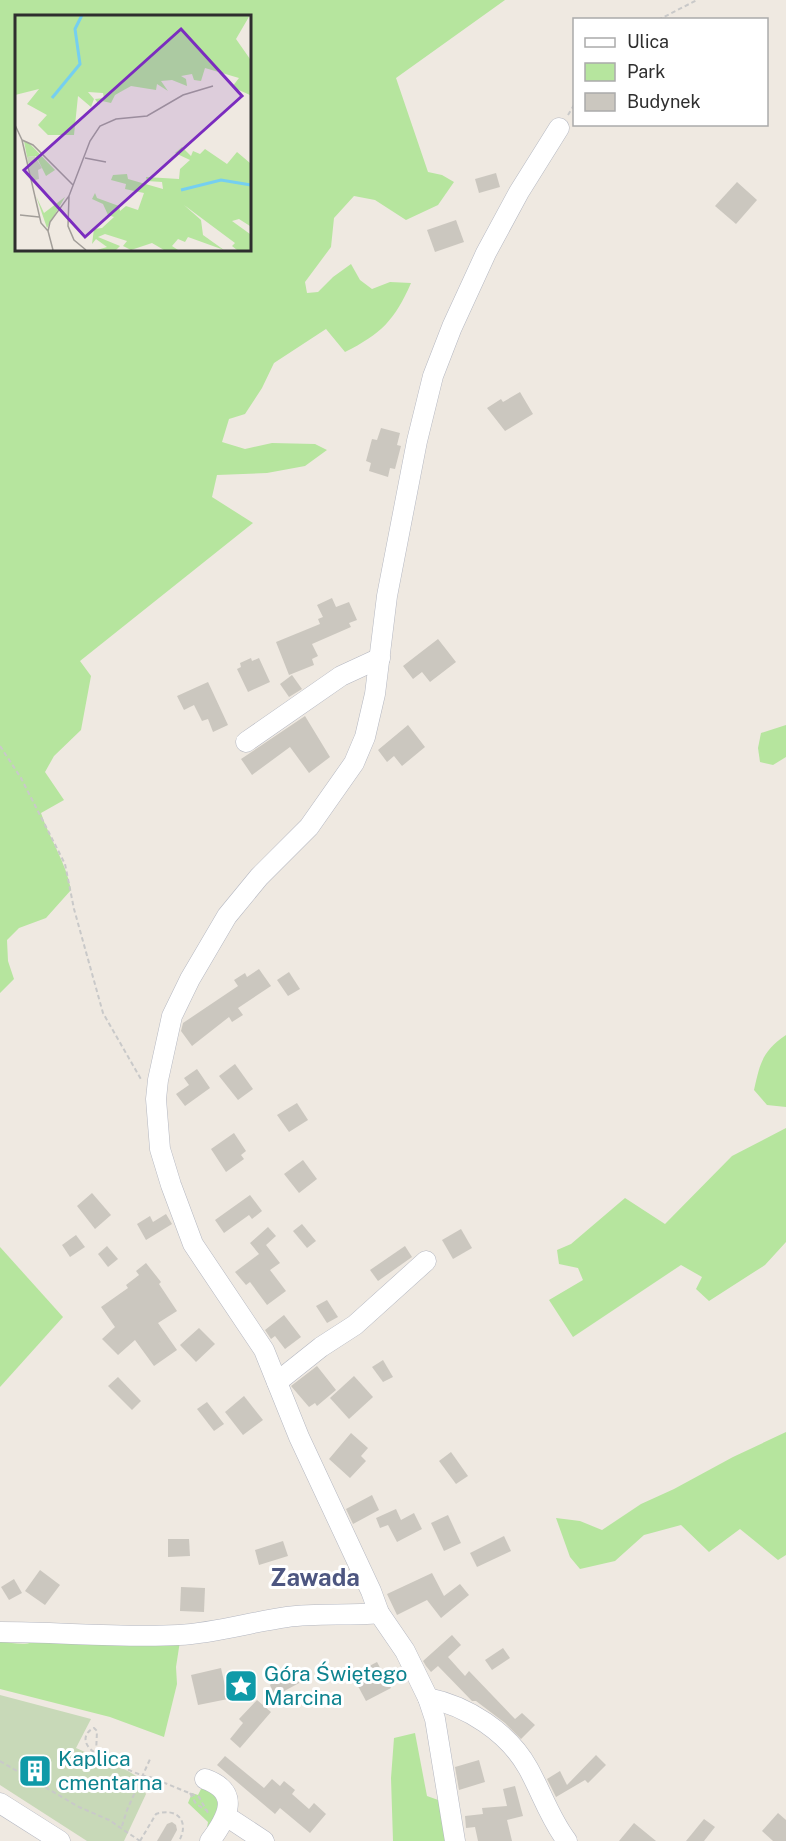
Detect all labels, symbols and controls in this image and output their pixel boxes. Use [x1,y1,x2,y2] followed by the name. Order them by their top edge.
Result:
[15,15,250,250] inset map
[573,18,768,126] legend
[627,31,669,52] text: Ulica
[627,61,665,82] text: Park
[627,91,701,112] text: Budynek
[270,1563,360,1591] district label: Zawada
[264,1661,407,1710] place label: Góra Świętego Marcina
[223,1668,259,1704] place icon: Góra Świętego Marcina
[58,1746,163,1795] place label: Kaplica cmentarna
[17,1753,53,1789] building icon: Kaplica cmentarna

